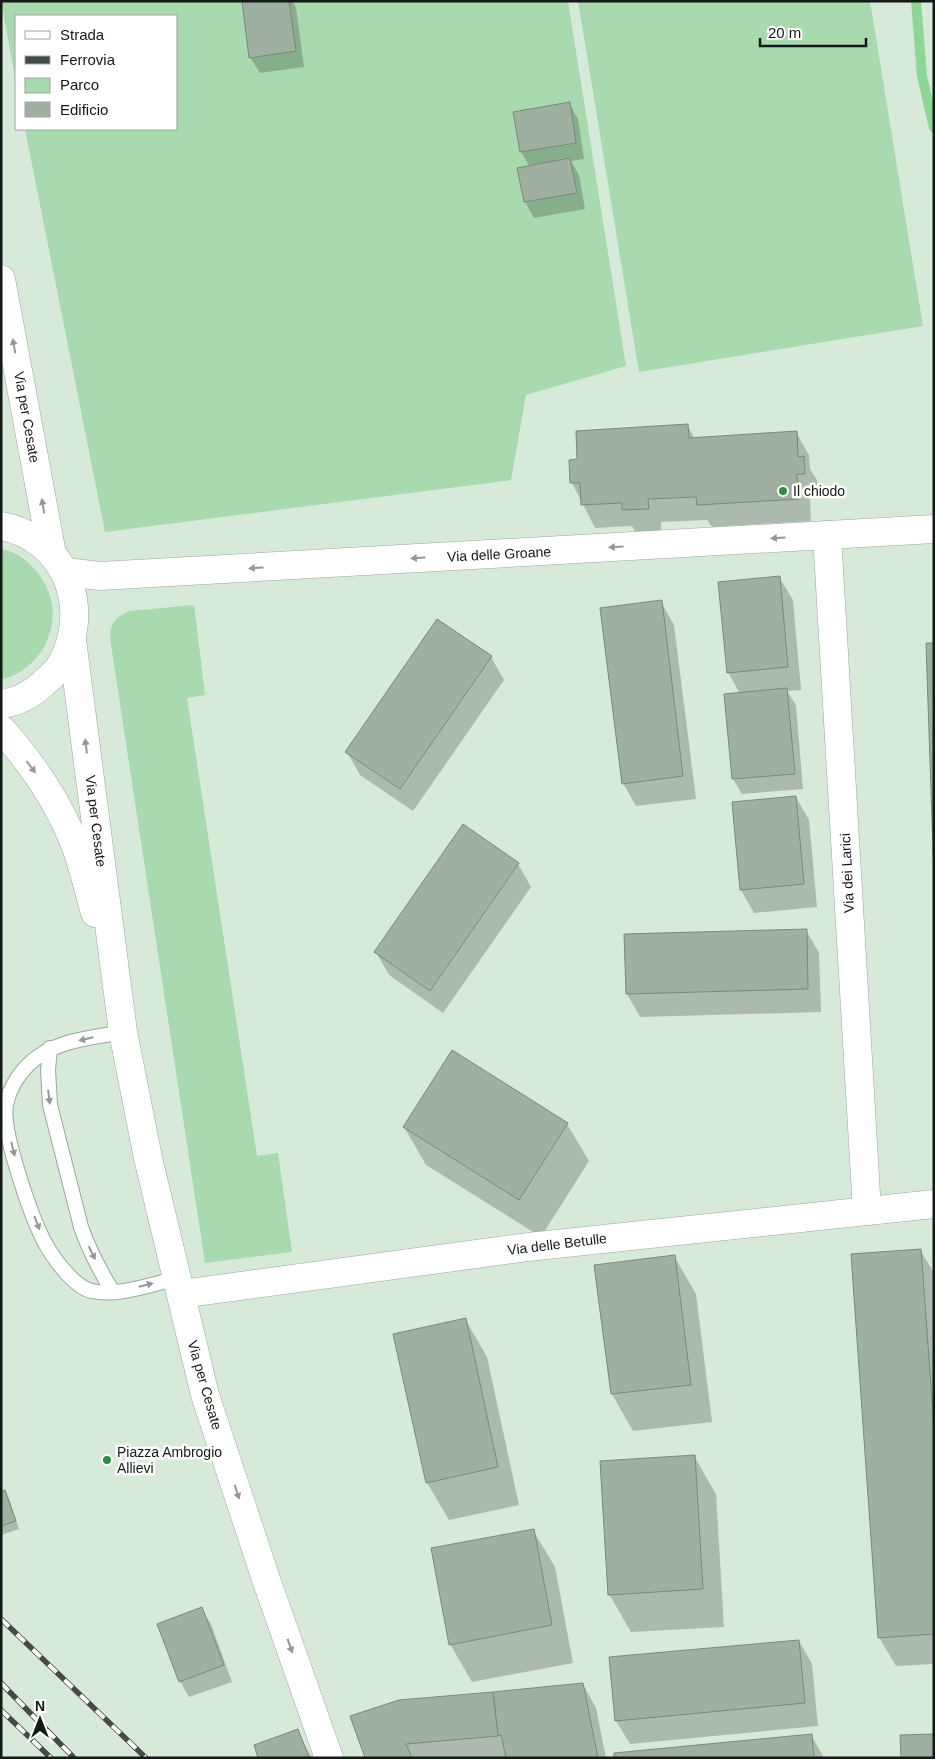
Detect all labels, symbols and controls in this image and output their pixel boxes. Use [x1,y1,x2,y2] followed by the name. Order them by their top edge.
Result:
[15,15,178,130] legend
[760,15,866,47] scale bar
[768,24,801,41] text: 20 m
[60,26,105,43] text: Strada
[60,51,116,68] text: Ferrovia
[60,76,99,93] text: Parco
[60,101,108,118] text: Edificio
[9,338,17,354] one-way arrow
[11,370,43,464] street label: Via per Cesate
[793,483,845,499] place label: Il chiodo
[777,485,789,497] marker: Il chiodo
[39,498,47,514] one-way arrow
[770,534,786,542] one-way arrow
[447,543,552,565] street label: Via delle Groane
[607,543,623,551] one-way arrow
[410,555,426,563] one-way arrow
[248,564,264,572] one-way arrow
[82,737,90,753] one-way arrow
[26,760,37,773] one-way arrow
[82,774,110,868] street label: Via per Cesate
[837,833,857,913] street label: Via dei Larici
[79,1035,94,1043] one-way arrow
[45,1089,53,1105] one-way arrow
[9,1142,17,1157] one-way arrow
[34,1216,41,1231] one-way arrow
[506,1230,608,1258] street label: Via delle Betulle
[88,1246,96,1260] one-way arrow
[138,1281,153,1289] one-way arrow
[185,1338,225,1432] street label: Via per Cesate
[117,1444,222,1476] place label: Piazza Ambrogio Allievi
[101,1454,113,1466] marker: Piazza Ambrogio Allievi
[234,1485,242,1500] one-way arrow
[287,1638,294,1653] one-way arrow
[15,1694,65,1744] north arrow
[35,1698,45,1714] text: N

